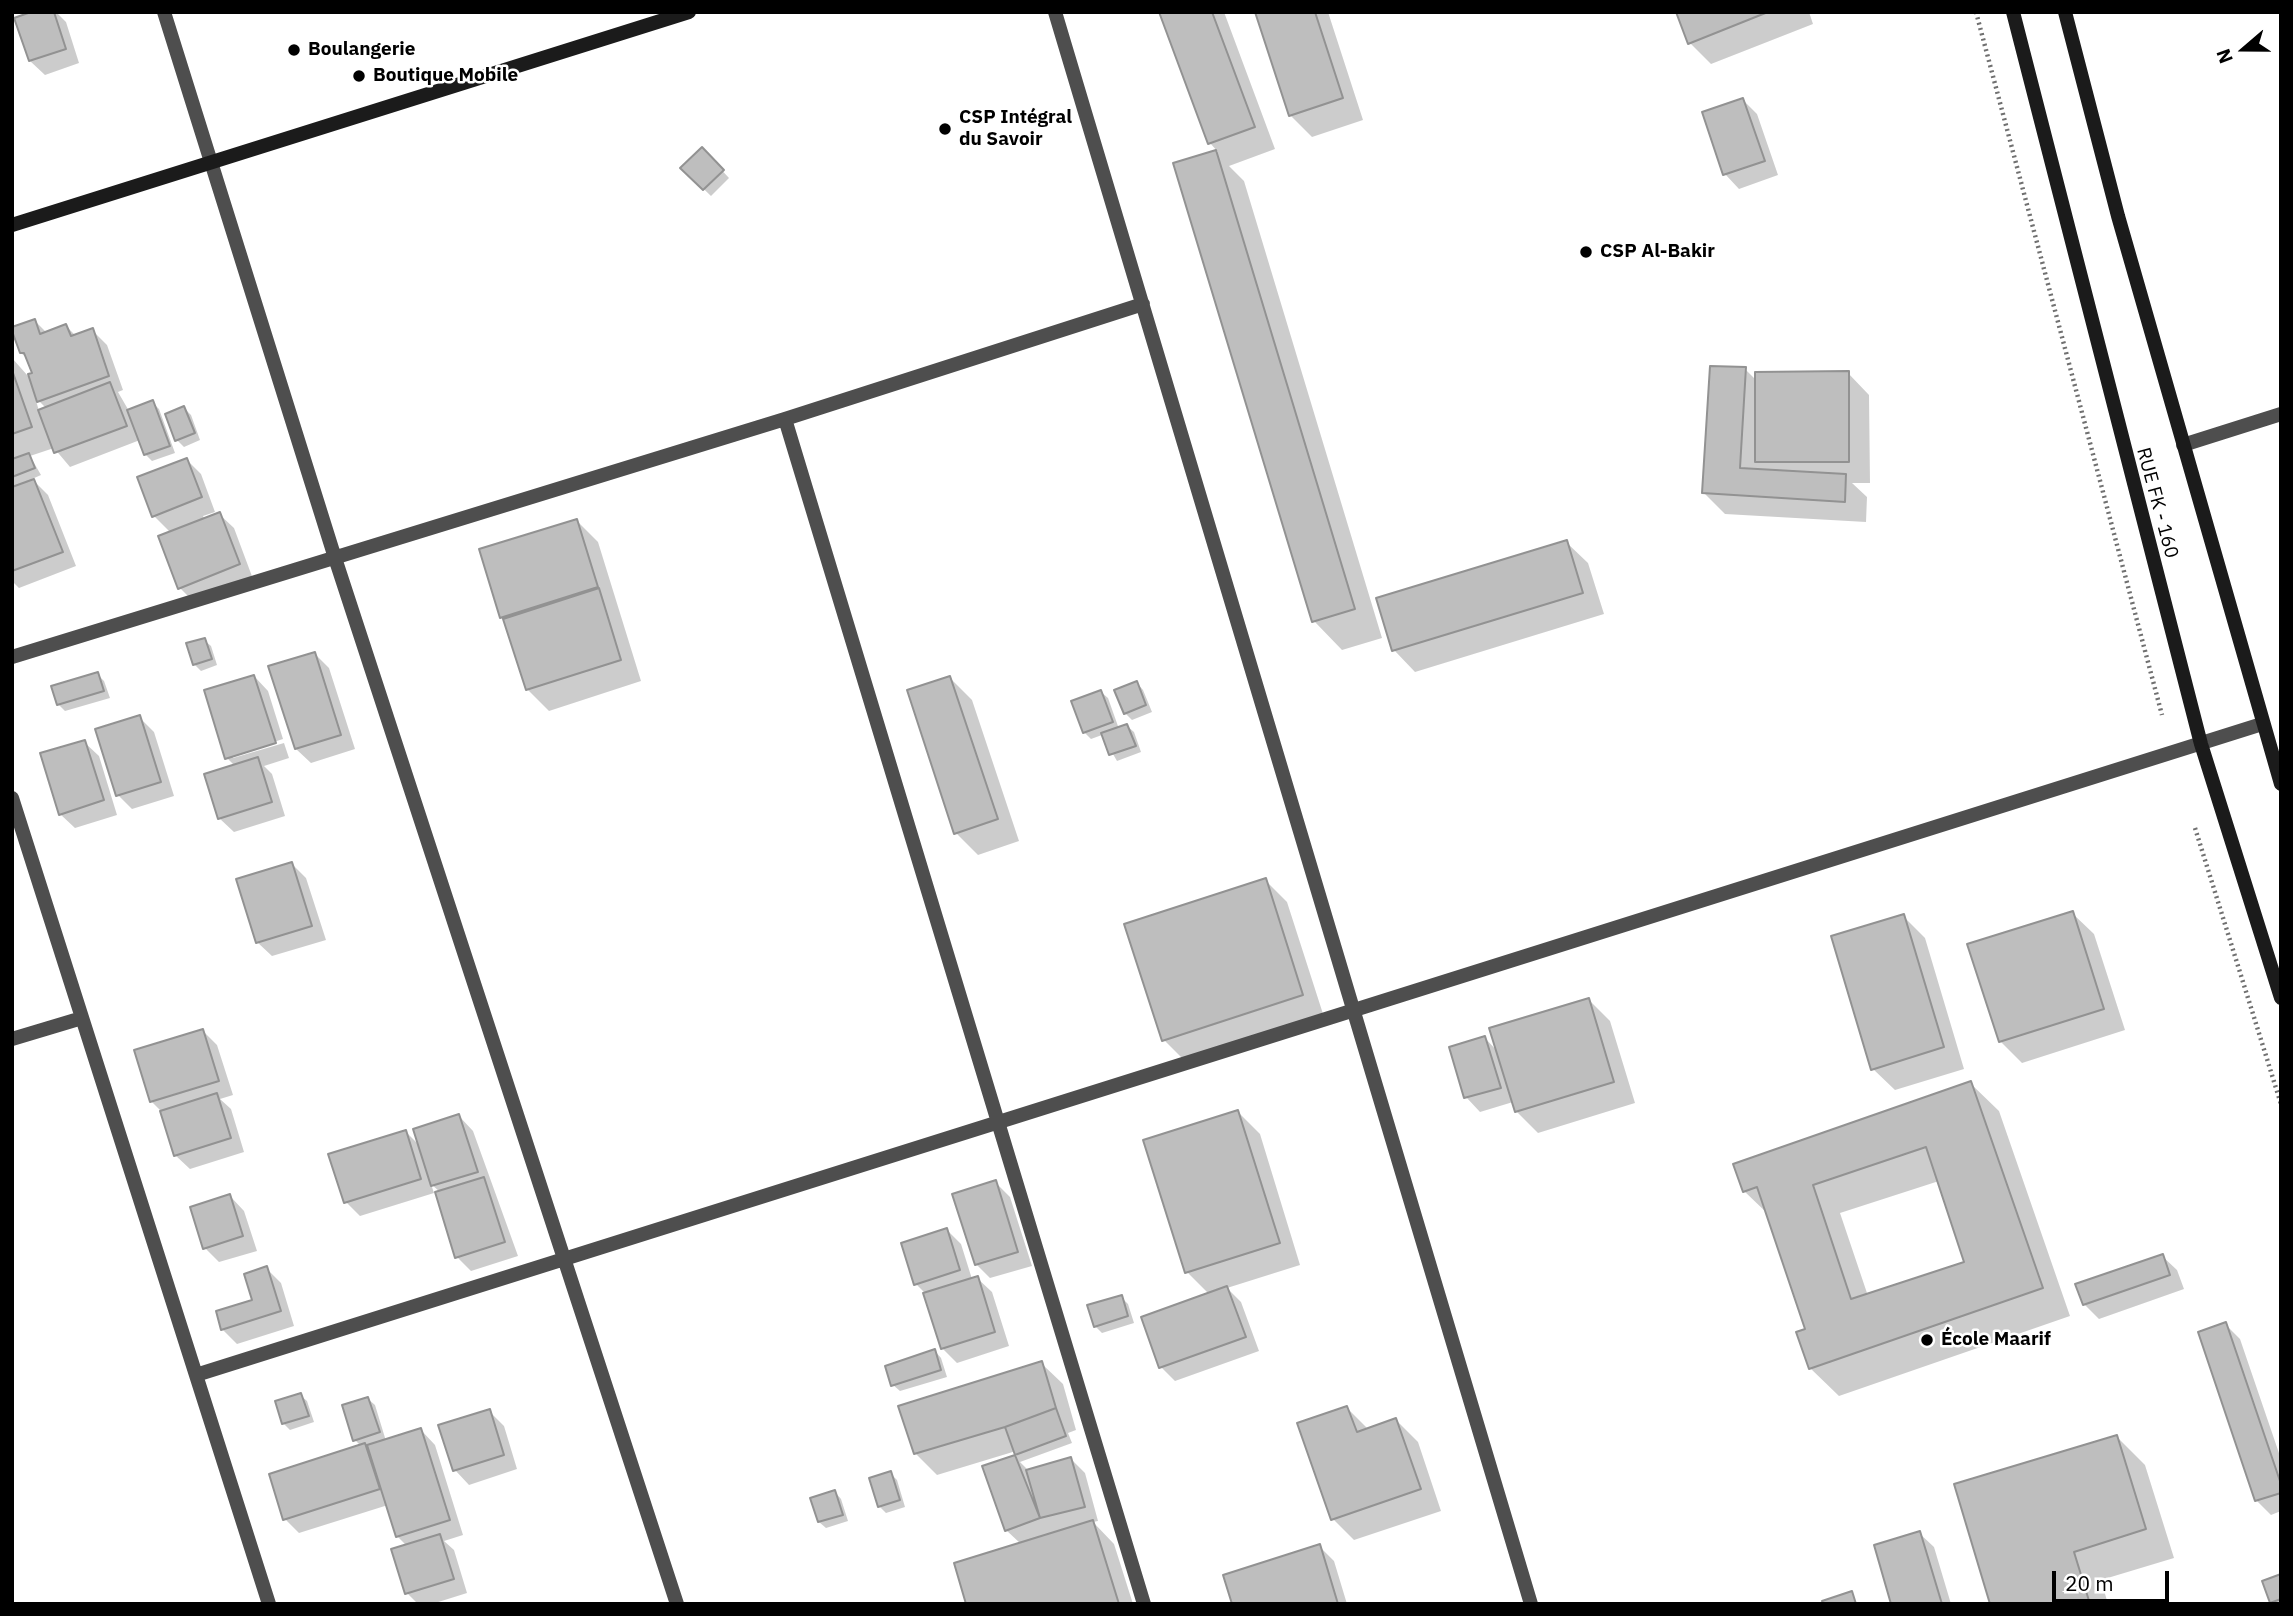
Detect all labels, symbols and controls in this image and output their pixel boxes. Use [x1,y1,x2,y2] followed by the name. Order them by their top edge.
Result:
[2209,14,2279,84] north arrow
[308,39,415,61] place label: Boulangerie
[286,42,302,58] marker: Boulangerie
[2211,46,2238,67] text: N
[373,65,518,87] place label: Boutique Mobile
[351,68,367,84] marker: Boutique Mobile
[959,107,1072,151] place label: CSP Intégral du Savoir
[937,121,953,137] marker: CSP Intégral du Savoir
[1600,241,1715,263] place label: CSP Al-Bakir
[1578,244,1594,260] marker: CSP Al-Bakir
[2131,445,2183,561] street label: RUE FK - 160
[1941,1329,2051,1351] place label: École Maarif
[1919,1332,1935,1348] marker: École Maarif
[2055,1556,2172,1600] scale bar
[2065,1569,2114,1597] text: 20 m

